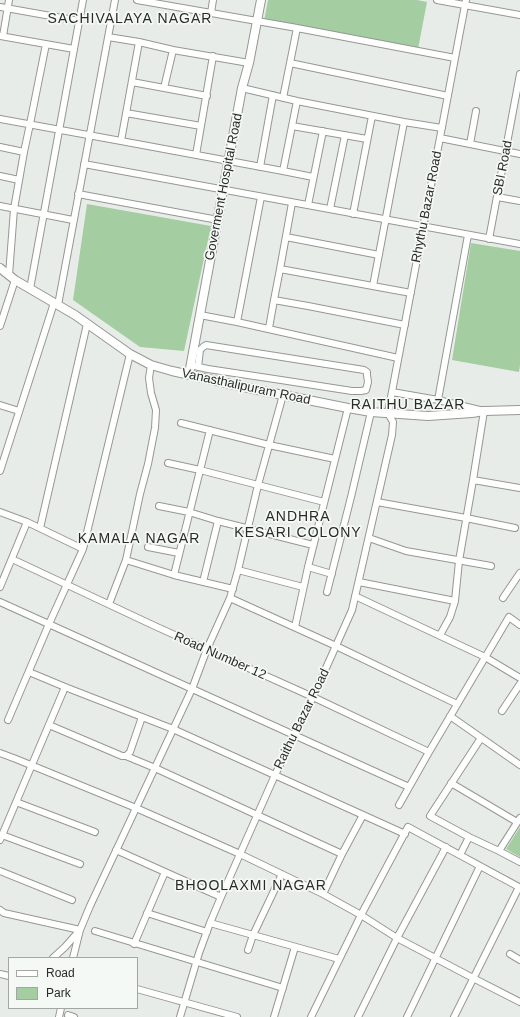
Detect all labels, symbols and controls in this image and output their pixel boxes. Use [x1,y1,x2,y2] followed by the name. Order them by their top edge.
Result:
[48,11,212,27] district label: SACHIVALAYA NAGAR
[202,112,246,262] street label: Goverment Hospital Road
[490,139,516,197] street label: SBI Road
[409,150,445,264] street label: Rhythu Bazar Road
[180,366,312,408] street label: Vanasthalipuram Road
[351,397,465,413] district label: RAITHU BAZAR
[234,509,362,542] district label: ANDHRA KESARI COLONY
[78,531,200,547] district label: KAMALA NAGAR
[172,629,268,683] street label: Road Number 12
[271,666,333,772] street label: Raithu Bazar Road
[175,878,327,894] district label: BHOOLAXMI NAGAR
[8,957,138,1009] legend
[46,966,75,980] text: Road
[46,986,71,1000] text: Park

